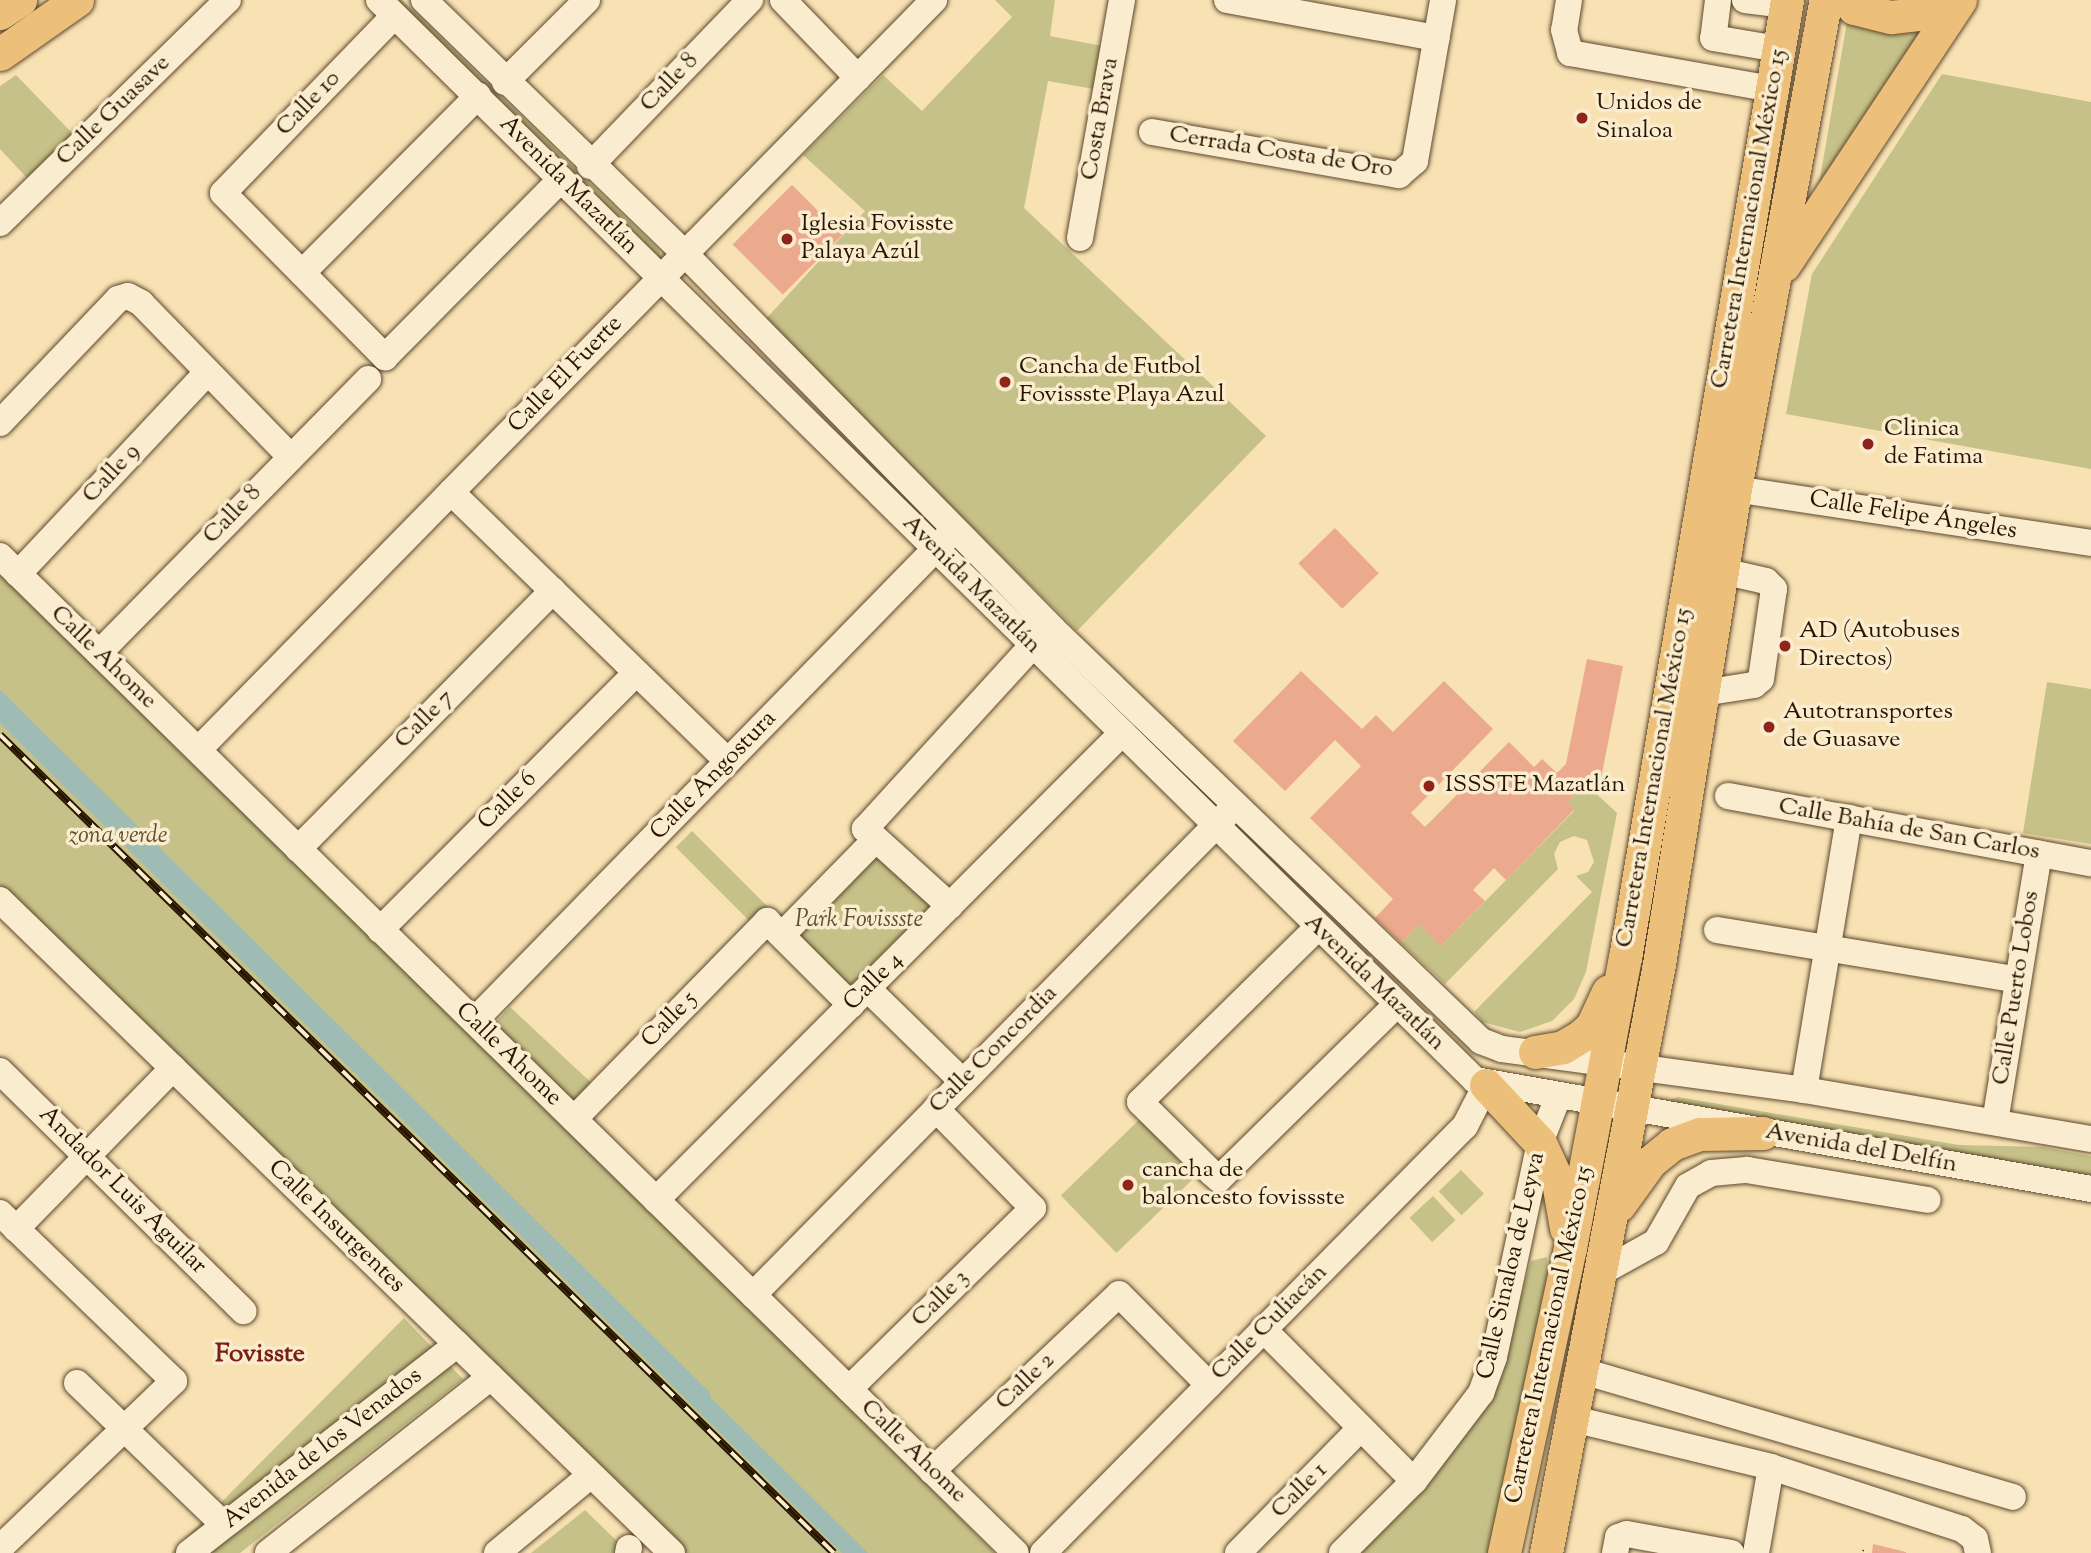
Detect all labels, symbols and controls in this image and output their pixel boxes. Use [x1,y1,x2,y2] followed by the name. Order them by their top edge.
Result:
[635,47,705,119] street label: Calle 8
[1706,47,1794,391] street label: Carretera Internacional México 15
[51,50,177,172] street label: Calle Guasave
[1076,55,1126,183] street label: Costa Brava
[271,65,347,143] street label: Calle 10
[1596,90,1702,146] place label: Unidos de Sinaloa
[492,110,644,262] street label: Avenida Mazatlán
[1574,110,1590,126] marker: Unidos de Sinaloa
[1167,121,1395,185] street label: Cerrada Costa de Oro
[801,211,954,267] place label: Iglesia Fovisste Palaya Azúl
[779,231,795,247] marker: Iglesia Fovisste Palaya Azúl
[503,310,629,440] street label: Calle El Fuerte
[1019,354,1225,410] place label: Cancha de Futbol Fovissste Playa Azul
[997,374,1013,390] marker: Cancha de Futbol Fovissste Playa Azul
[1884,416,1983,472] place label: Clinica de Fatima
[1858,434,1878,454] marker: Clinica de Fatima
[77,438,147,510] street label: Calle 9
[198,479,268,551] street label: Calle 8
[1807,485,2019,547] street label: Calle Felipe Ángeles
[895,509,1047,661] street label: Avenida Mazatlán
[44,600,162,716] street label: Calle Ahome
[1611,606,1699,950] street label: Carretera Internacional México 15
[1799,618,1960,674] place label: AD (Autobuses Directos)
[1777,638,1793,654] marker: AD (Autobuses Directos)
[390,685,460,755] street label: Calle 7
[1783,699,1953,755] place label: Autotransportes de Guasave
[645,705,783,847] street label: Calle Angostura
[1761,719,1777,735] marker: Autotransportes de Guasave
[473,766,543,836] street label: Calle 6
[1445,772,1625,800] place label: ISSSTE Mazatlán
[1419,776,1439,796] marker: ISSSTE Mazatlán
[1776,793,2042,867] street label: Calle Bahía de San Carlos
[69,823,167,851] park label: zona verde
[1987,889,2047,1087] street label: Calle Puerto Lobos
[795,907,923,935] park label: Park Fovissste
[1297,908,1451,1058] street label: Avenida Mazatlán
[838,946,910,1018] street label: Calle 4
[924,980,1064,1120] street label: Calle Concordia
[636,986,704,1054] street label: Calle 5
[449,997,567,1113] street label: Calle Ahome
[32,1101,212,1281] street label: Andador Luis Aguilar
[1763,1118,1959,1180] street label: Avenida del Delfín
[1472,1150,1552,1382] street label: Calle Sinaloa de Leyva
[261,1154,411,1300] street label: Calle Insurgentes
[1142,1157,1345,1213] place label: cancha de baloncesto fovissste
[1500,1164,1600,1506] street label: Carretera Internacional México 15
[1120,1177,1136,1193] marker: cancha de baloncesto fovissste
[1206,1259,1334,1387] street label: Calle Culiacán
[906,1264,976,1334] street label: Calle 3
[215,1339,305,1371] district label: Fovisste
[991,1347,1061,1417] street label: Calle 2
[218,1362,428,1536] street label: Avenida de los Venados
[854,1394,972,1510] street label: Calle Ahome
[1266,1457,1334,1525] street label: Calle 1

